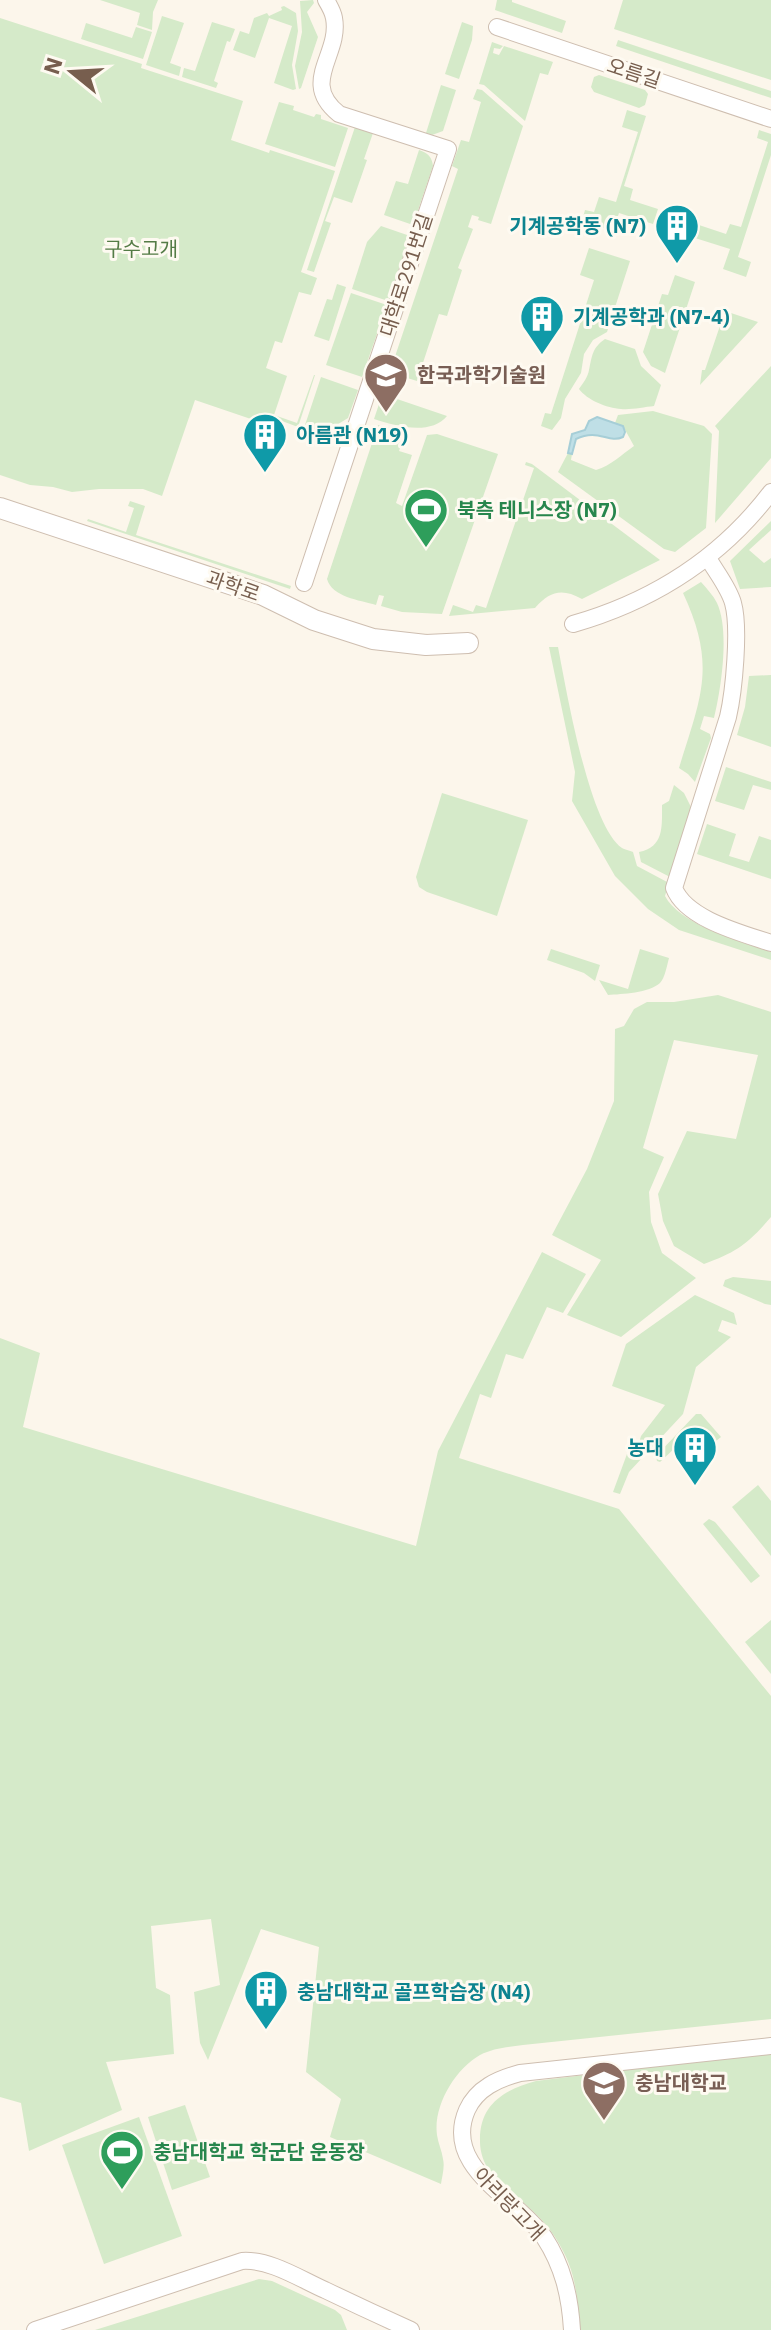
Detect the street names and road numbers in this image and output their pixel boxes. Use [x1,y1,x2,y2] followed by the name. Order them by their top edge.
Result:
[604,51,665,94] street label: 오름길
[373,210,438,340] street label: 대학로291번길
[203,564,264,607] street label: 과학로
[468,2161,551,2246] street label: 아리랑고개

